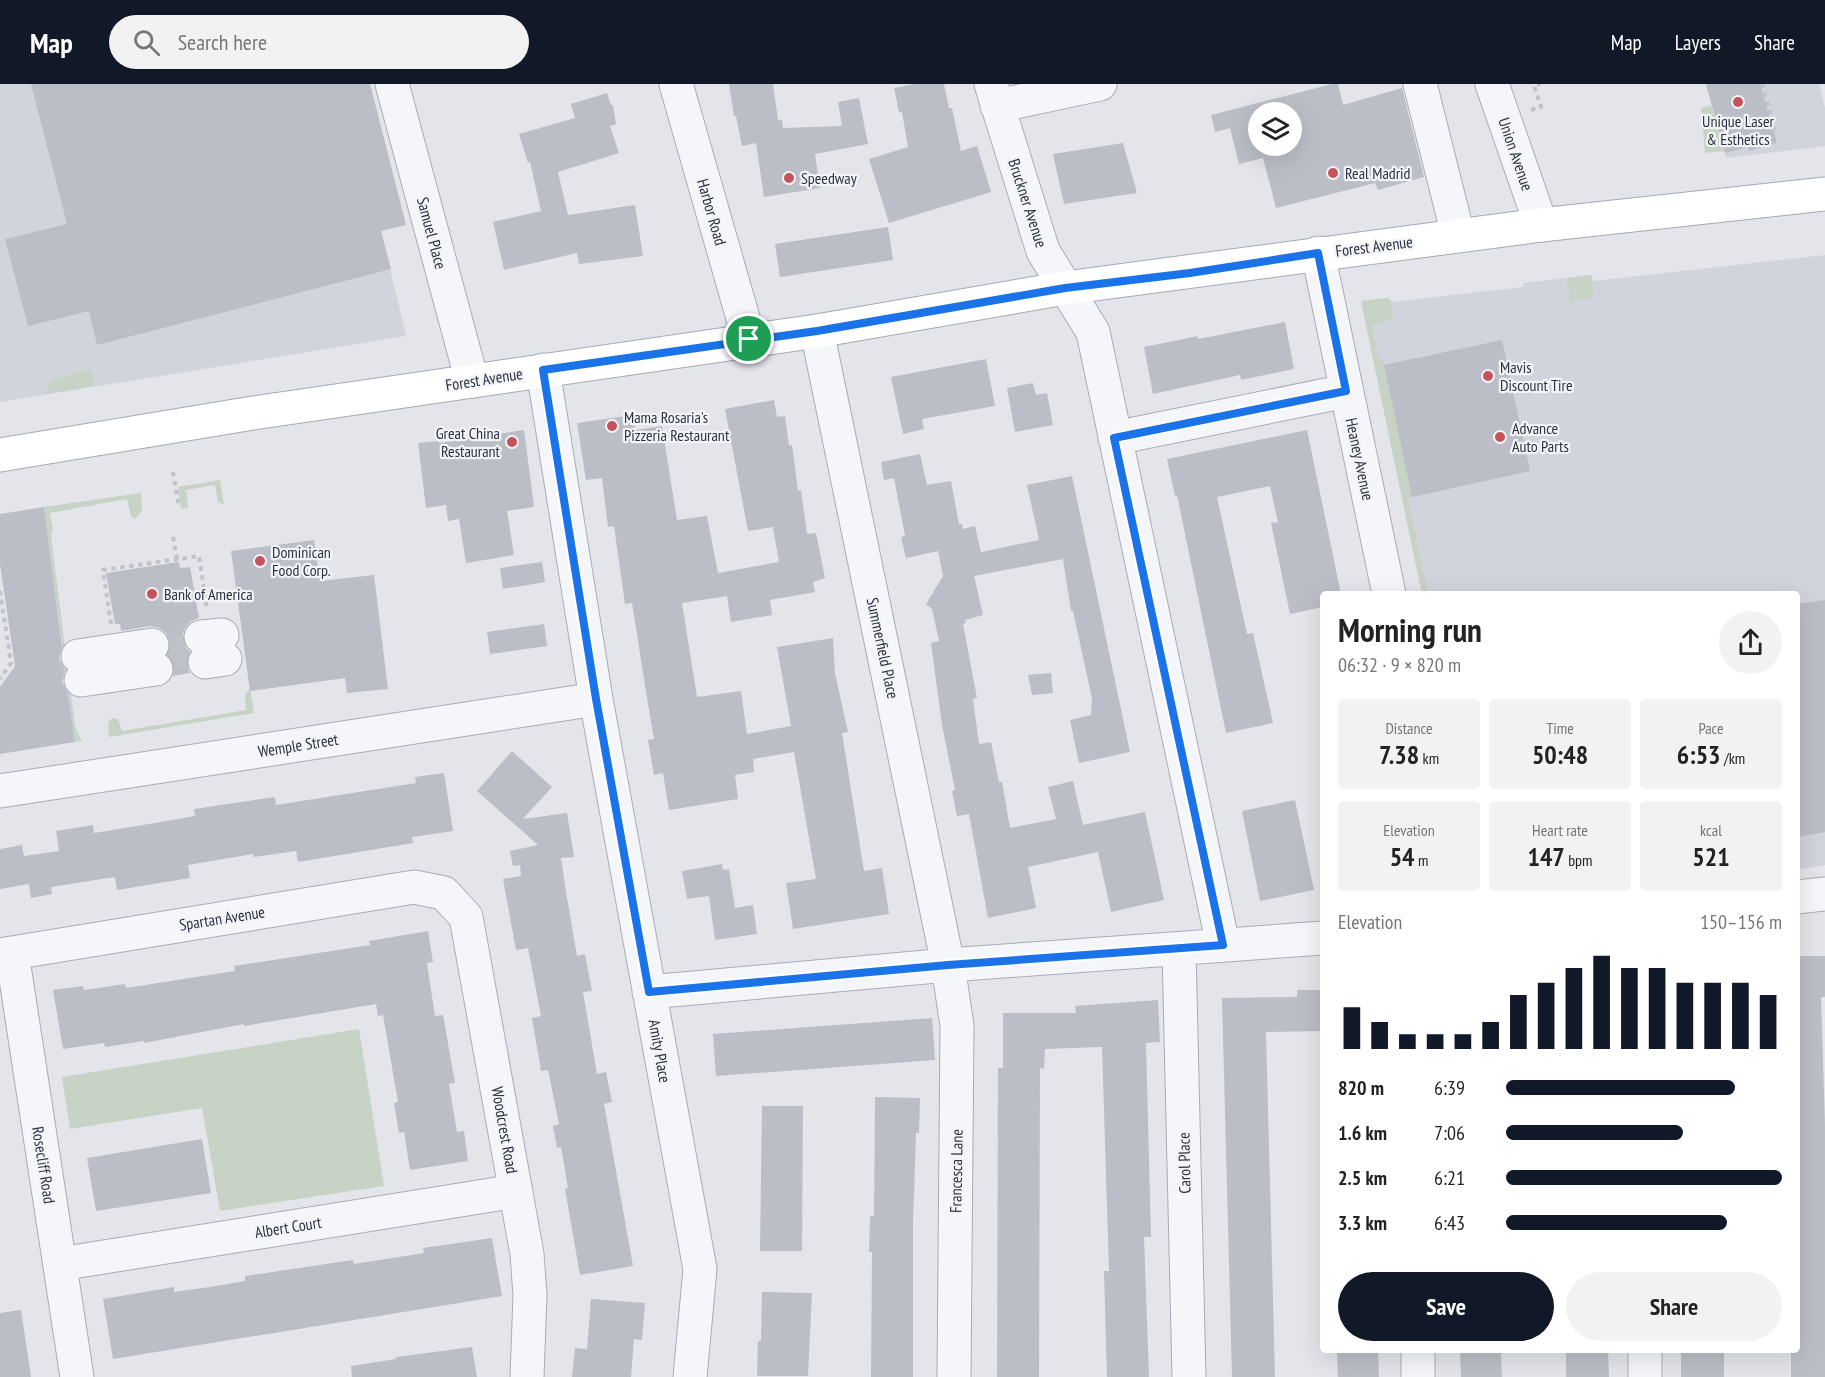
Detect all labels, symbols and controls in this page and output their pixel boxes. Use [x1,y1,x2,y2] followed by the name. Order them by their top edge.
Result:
[109,15,529,69] search box
[30,24,73,61] text: Map
[130,26,163,59] icon: search
[178,28,267,56] text: Search here
[1611,29,1642,56] text: Map
[1675,29,1721,56] text: Layers
[1754,29,1795,56] text: Share
[1731,95,1745,109] marker: Unique Laser & Esthetics
[1248,102,1302,156] map controls
[1248,102,1302,156] button: layers
[1702,111,1775,149] place label: Unique Laser & Esthetics
[1494,115,1538,193] street label: Union Avenue
[1004,156,1052,250] street label: Bruckner Avenue
[1345,163,1411,183] place label: Real Madrid
[1326,166,1340,180] marker: Real Madrid
[801,168,857,188] place label: Speedway
[782,171,796,185] marker: Speedway
[693,176,731,248] street label: Harbor Road
[413,195,451,271] street label: Samuel Place
[1334,231,1414,261] street label: Forest Avenue
[723,313,774,364] pin
[732,322,765,355] icon: arrive
[1500,357,1573,395] place label: Mavis Discount Tire
[444,363,524,395] street label: Forest Avenue
[1481,369,1495,383] marker: Mavis Discount Tire
[624,407,730,445] place label: Mama Rosaria's Pizzeria Restaurant
[1341,416,1379,502] street label: Heaney Avenue
[1512,418,1569,456] place label: Advance Auto Parts
[605,419,619,433] marker: Mama Rosaria's Pizzeria Restaurant
[436,423,501,461] place label: Great China Restaurant
[1493,430,1507,444] marker: Advance Auto Parts
[505,435,519,449] marker: Great China Restaurant
[272,542,331,580] place label: Dominican Food Corp.
[253,554,267,568] marker: Dominican Food Corp.
[164,584,253,604] place label: Bank of America
[145,587,159,601] marker: Bank of America
[863,596,903,700] street label: Summerfield Place
[1338,608,1482,651] text: Morning run
[1719,611,1782,674] button: share
[1338,652,1461,678] text: 06:32 · 9 × 820 m
[1385,718,1433,738] text: Distance
[1546,718,1574,738] text: Time
[1698,718,1724,738] text: Pace
[256,729,340,761] street label: Wemple Street
[1379,738,1419,771] text: 7.38
[1532,738,1588,771] text: 50:48
[1677,738,1721,771] text: 6:53
[1419,748,1439,768] text: km
[1721,748,1745,768] text: /km
[1383,820,1435,840] text: Elevation
[1532,820,1588,840] text: Heart rate
[1700,820,1722,840] text: kcal
[1390,840,1415,873] text: 54
[1527,840,1565,873] text: 147
[1692,840,1730,873] text: 521
[1415,850,1428,870] text: m
[1565,850,1593,870] text: bpm
[178,901,266,935] street label: Spartan Avenue
[1338,909,1402,935] text: Elevation
[1700,909,1782,935] text: 150–156 m
[645,1018,675,1084] street label: Amity Place
[1338,1075,1384,1101] text: 820 m
[1434,1075,1465,1101] text: 6:39
[488,1085,523,1175] street label: Woodcrest Road
[1338,1120,1387,1146] text: 1.6 km
[1434,1120,1465,1146] text: 7:06
[28,1125,60,1205] street label: Rosecliff Road
[945,1129,967,1213] street label: Francesca Lane
[1173,1132,1195,1194] street label: Carol Place
[1338,1165,1387,1191] text: 2.5 km
[1434,1165,1465,1191] text: 6:21
[1338,1210,1387,1236] text: 3.3 km
[1434,1210,1465,1236] text: 6:43
[253,1212,323,1242] street label: Albert Court
[1338,1272,1554,1341] button: Save
[1566,1272,1782,1341] button: Share

